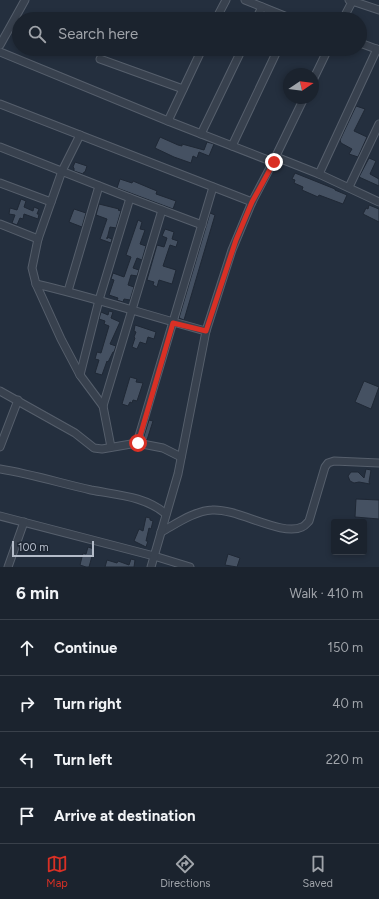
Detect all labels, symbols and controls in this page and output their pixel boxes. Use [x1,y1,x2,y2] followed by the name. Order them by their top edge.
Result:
[12,12,367,56] search box
[26,23,48,45] icon: search
[58,25,138,43] text: Search here
[283,68,319,104] north arrow
[265,153,283,171] route end
[129,434,147,452] route start
[331,519,367,555] map controls
[331,519,367,555] button: layers
[12,539,94,558] scale bar
[18,541,49,554] text: 100 m
[16,583,59,603] text: 6 min
[289,586,363,601] text: Walk · 410 m
[16,637,38,659] icon: ahead
[54,639,117,657] text: Continue
[328,640,363,655] text: 150 m
[16,693,38,715] icon: right
[54,695,122,713] text: Turn right
[332,696,363,711] text: 40 m
[16,749,38,771] icon: left
[54,751,112,769] text: Turn left
[326,752,363,767] text: 220 m
[16,805,38,827] icon: arrive
[54,807,195,825] text: Arrive at destination
[46,853,68,890] tab: Map
[160,853,210,890] tab: Directions
[303,853,333,890] tab: Saved

